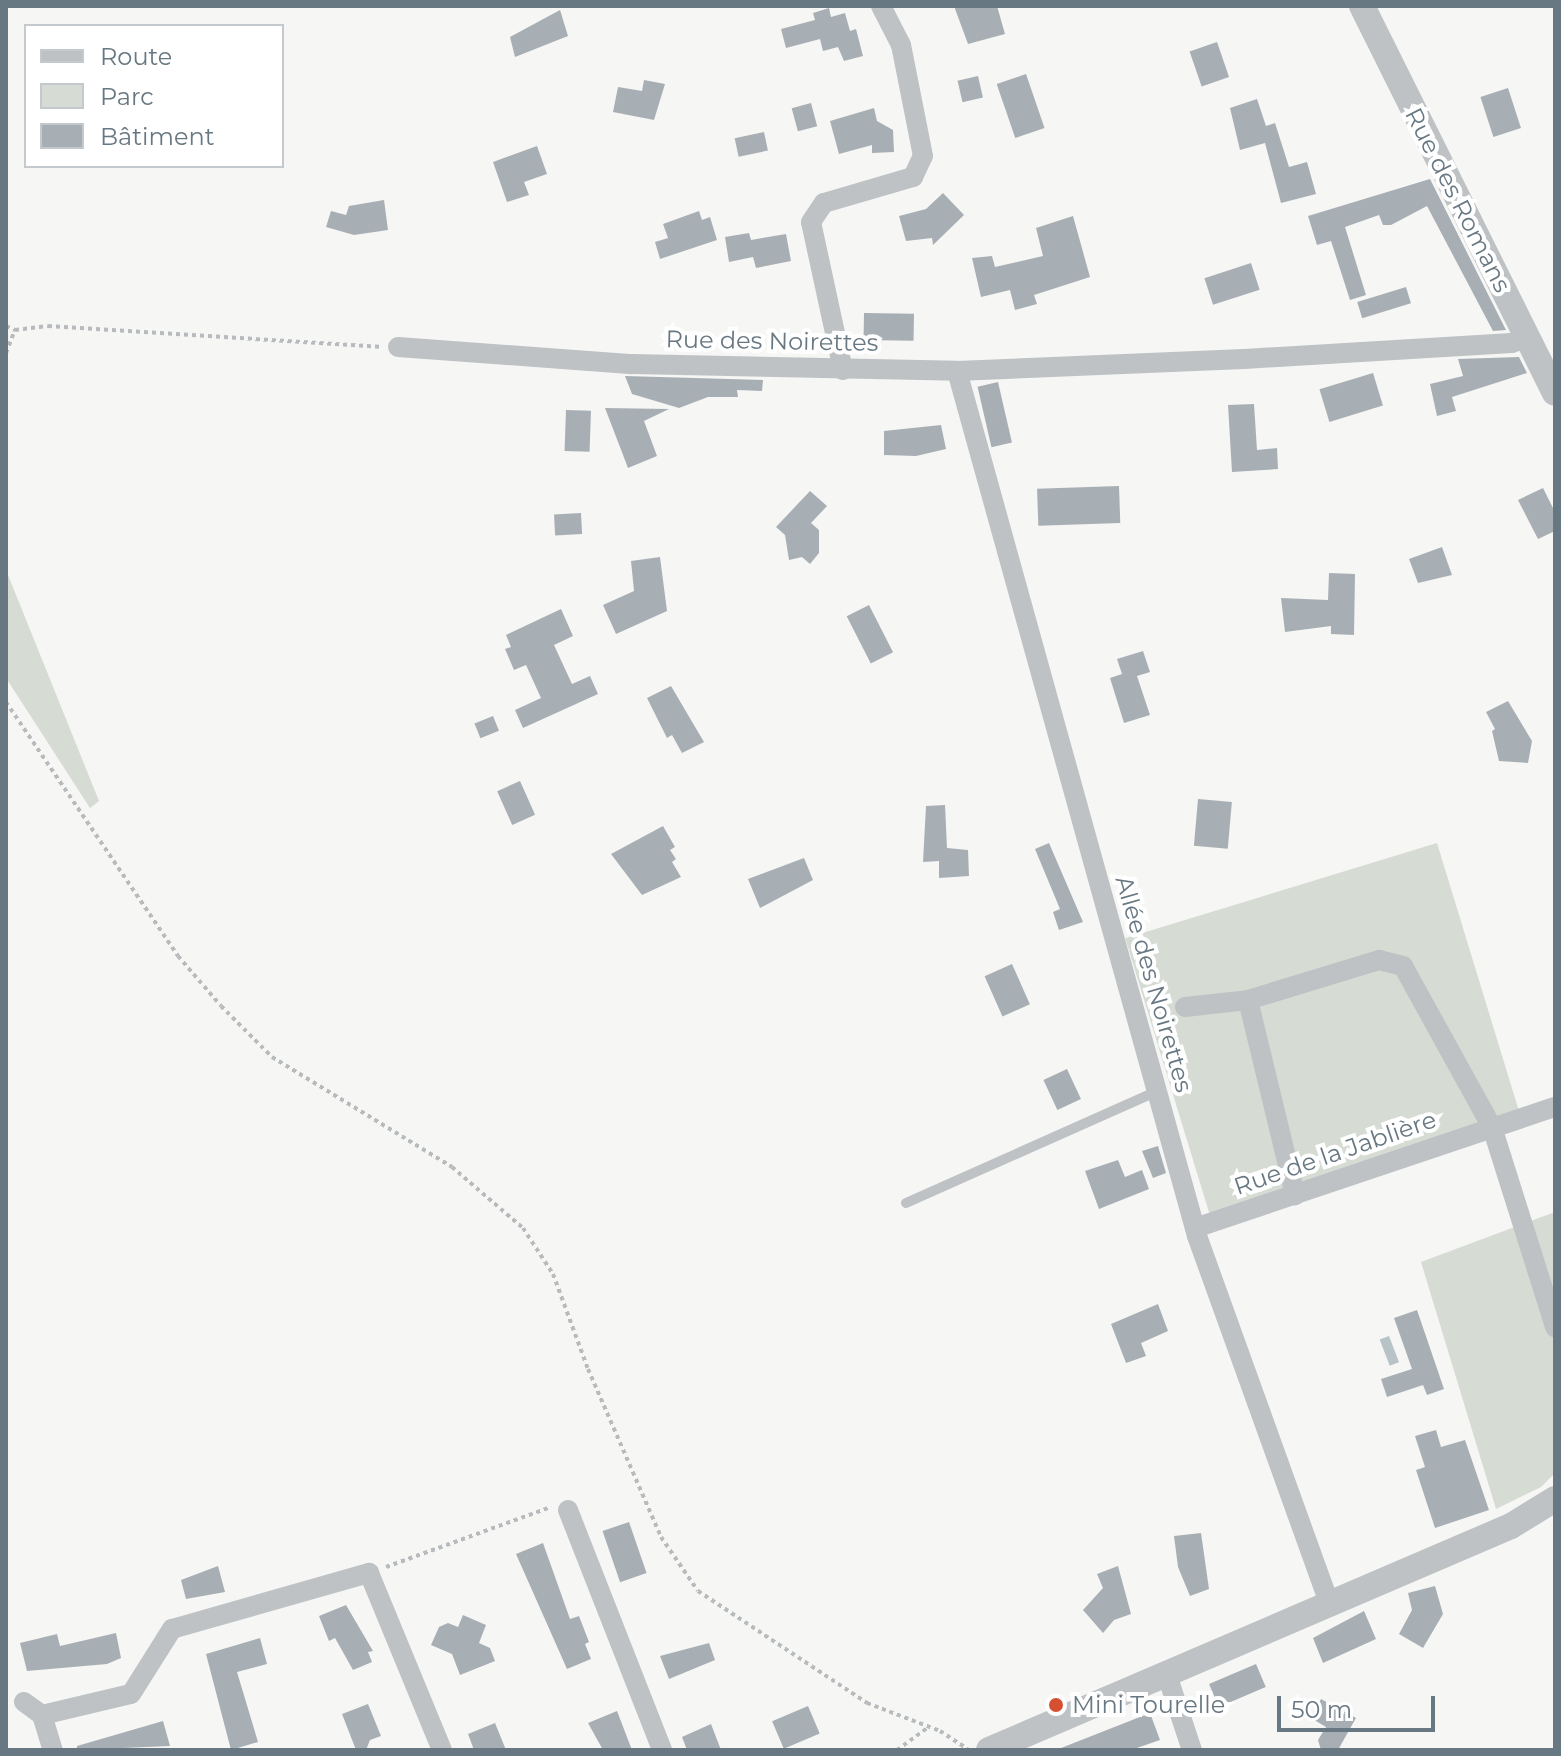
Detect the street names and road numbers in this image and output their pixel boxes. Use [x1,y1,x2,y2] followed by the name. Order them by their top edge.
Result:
[1399,103,1517,297] street label: Rue des Romans
[665,325,879,357] street label: Rue des Noirettes
[1109,872,1199,1096] street label: Allée des Noirettes
[1230,1105,1440,1201] street label: Rue de la Jablière

